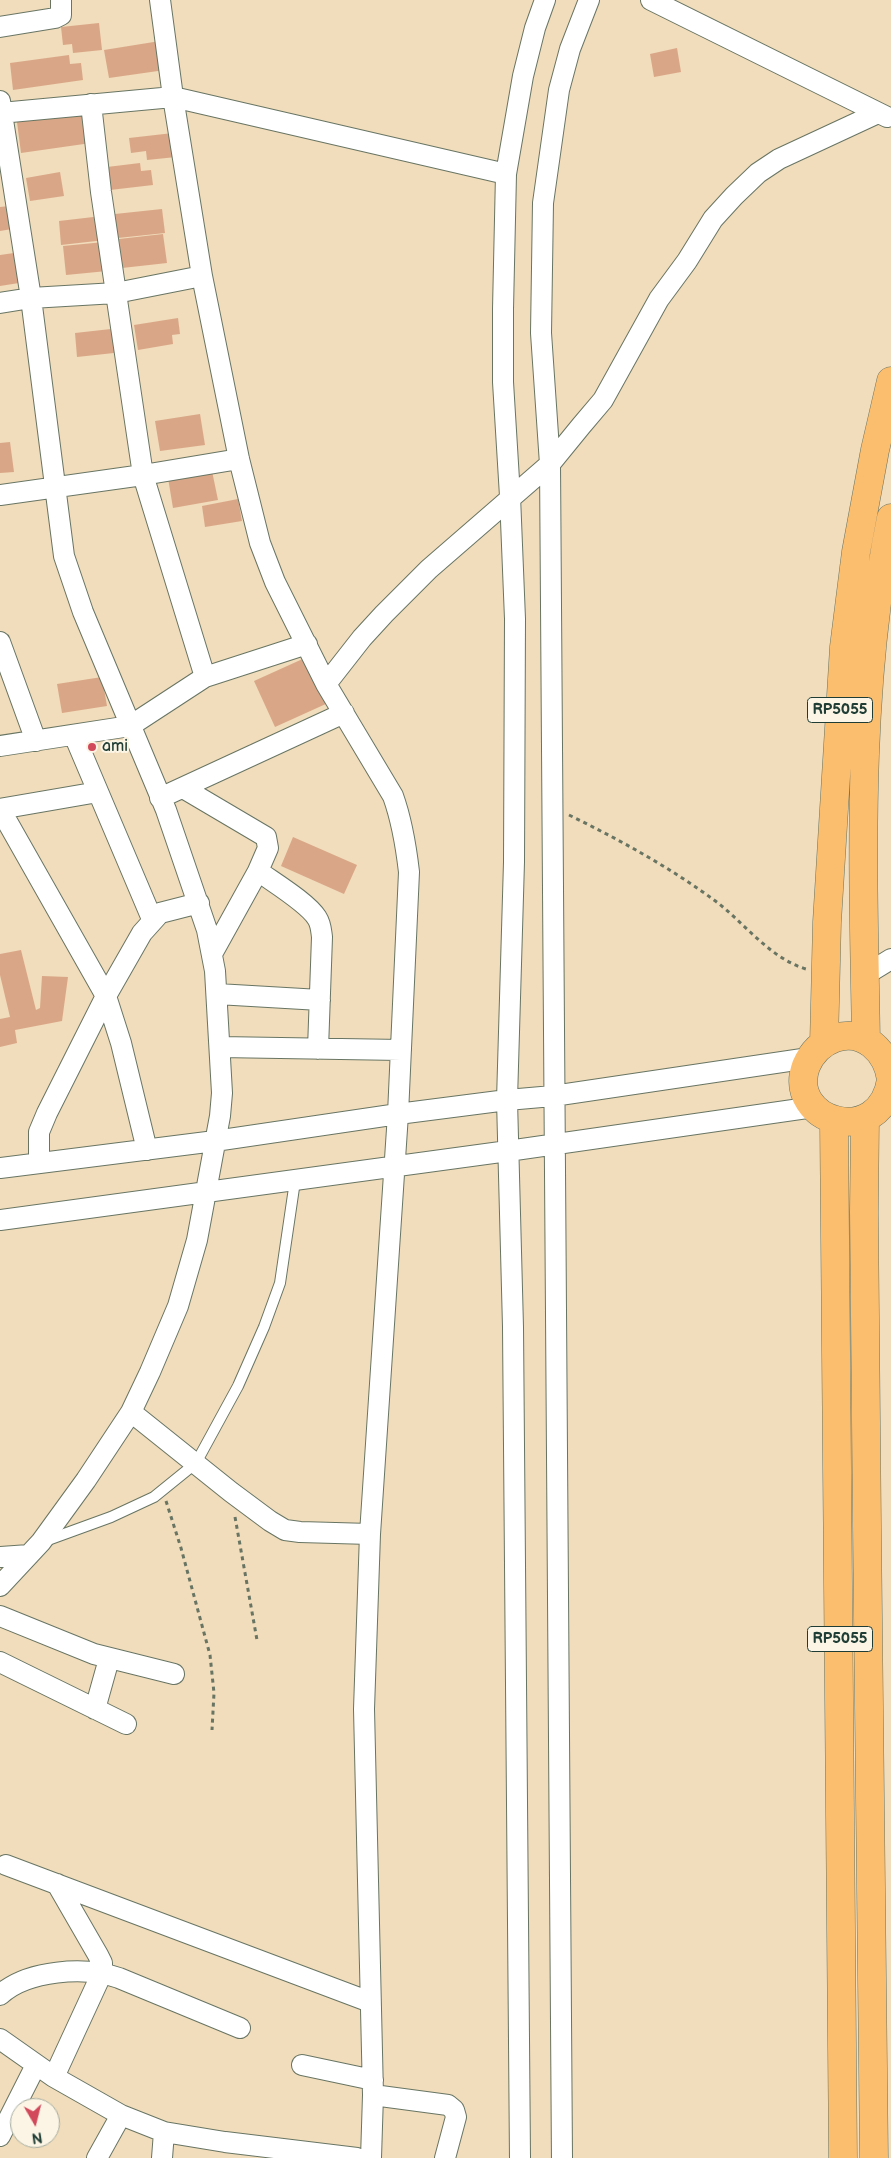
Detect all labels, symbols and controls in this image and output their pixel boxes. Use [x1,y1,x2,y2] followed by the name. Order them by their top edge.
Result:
[808,698,872,722] road number: RP5055
[102,737,128,757] place label: ami
[86,741,98,753] marker: ami
[808,1626,872,1652] road number: RP5055
[10,2098,60,2148] north arrow
[31,2128,43,2147] text: N

